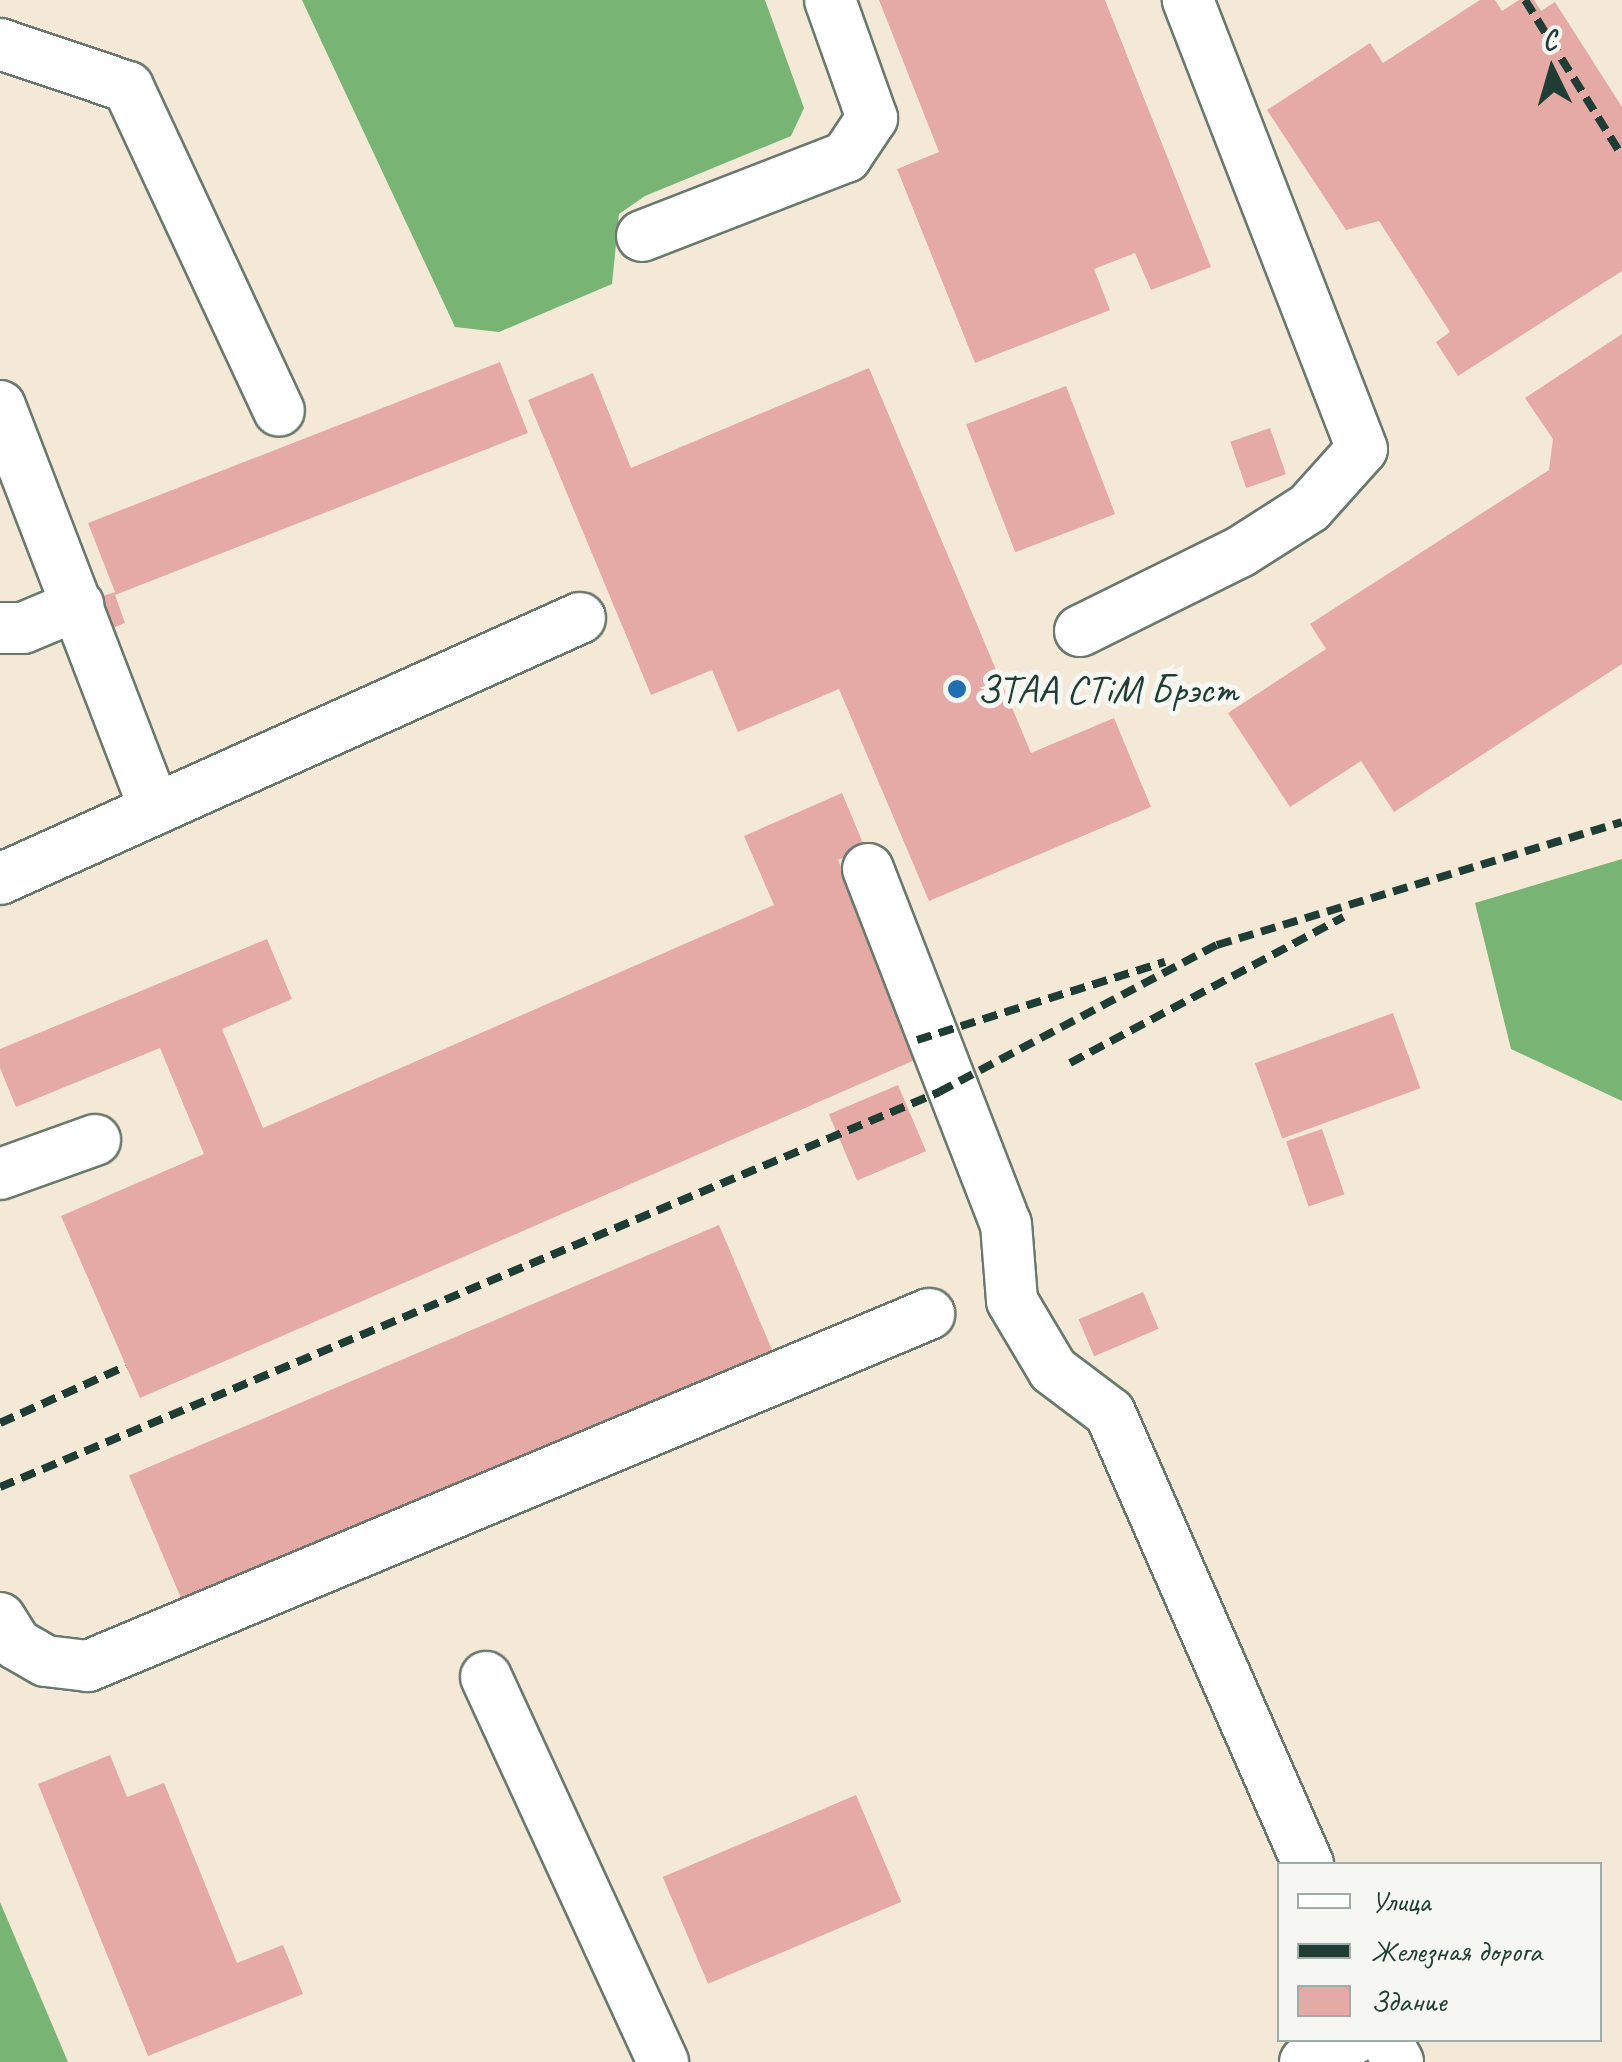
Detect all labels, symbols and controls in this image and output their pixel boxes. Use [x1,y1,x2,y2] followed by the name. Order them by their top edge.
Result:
[1502,20,1602,120] north arrow
[1541,22,1558,58] text: С
[977,665,1237,713] place label: ЗТАА СТіМ Брэст
[946,678,968,700] marker: ЗТАА СТіМ Брэст
[1277,1862,1602,2042] legend
[1371,1882,1430,1920] text: Улица
[1371,1932,1542,1970] text: Железная дорога
[1371,1982,1446,2020] text: Здание

